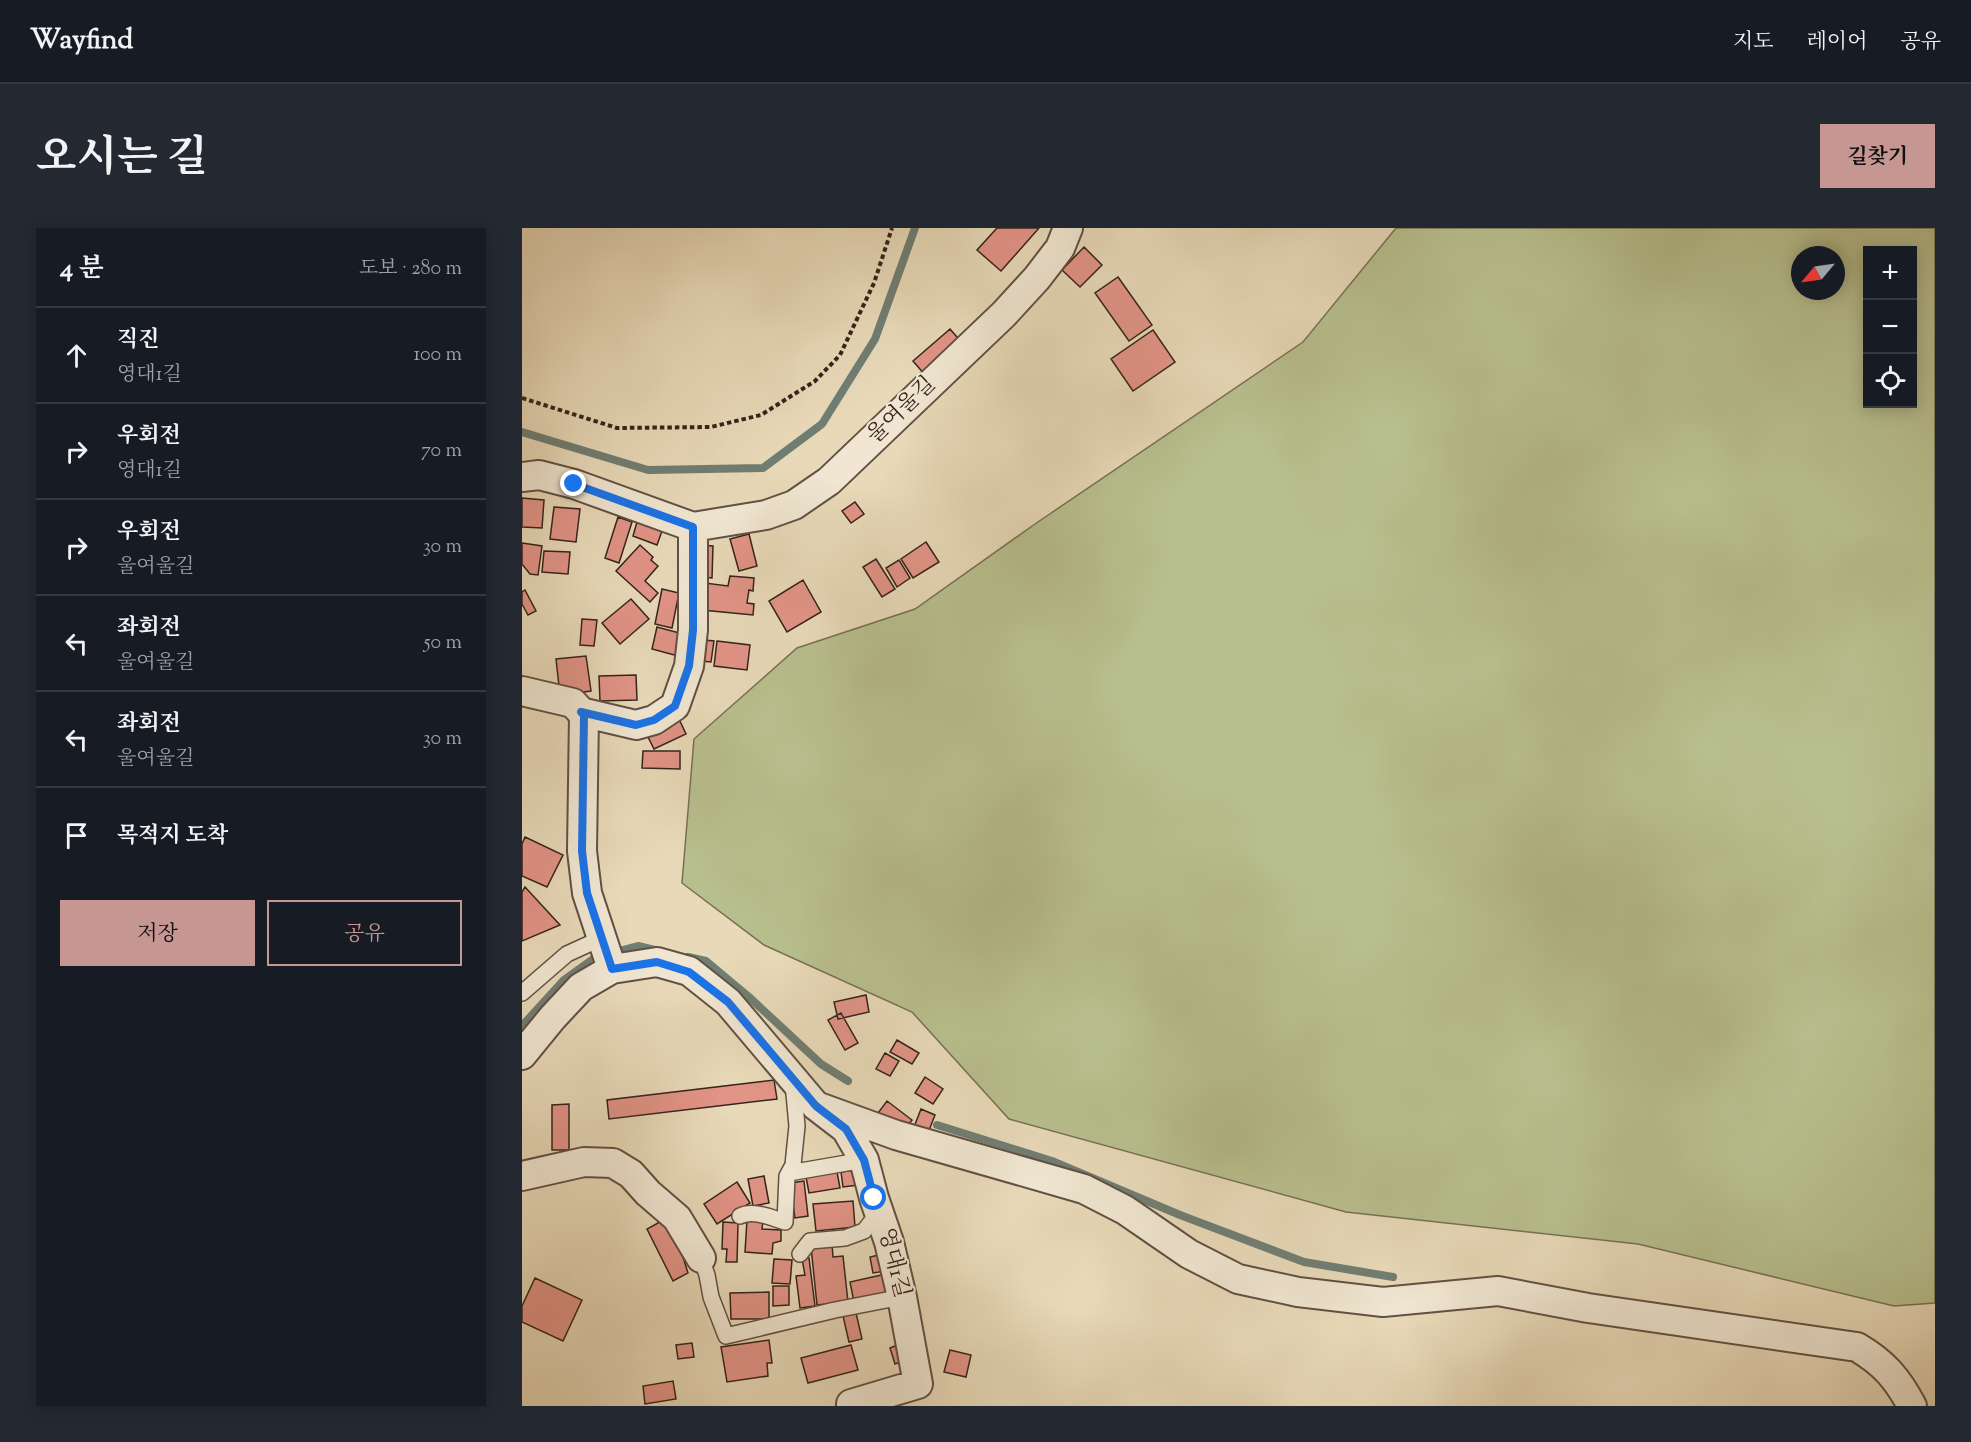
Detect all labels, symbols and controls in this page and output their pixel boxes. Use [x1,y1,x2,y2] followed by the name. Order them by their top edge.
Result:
[30,21,133,61] text: Wayfind
[1733,28,1774,58] text: 지도
[1807,28,1867,58] text: 레이어
[1900,28,1941,58] text: 공유
[1820,124,1935,188] button: 길찾기
[36,130,207,190] text: 오시는 길
[1791,246,1845,300] north arrow
[1863,246,1917,408] map controls
[1863,246,1917,300] button: +
[60,251,104,288] text: 4 분
[359,255,462,284] text: 도보 · 280 m
[1863,300,1917,354] button: −
[117,325,160,357] text: 직진
[60,339,93,372] icon: ahead
[413,341,462,370] text: 100 m
[1863,354,1917,408] button: locate
[117,361,182,390] text: 영대1길
[860,370,944,452] street label: 울여울길
[117,421,181,453] text: 우회전
[60,435,93,468] icon: right
[421,437,462,466] text: 70 m
[117,457,182,486] text: 영대1길
[560,470,586,496] route end
[117,517,181,549] text: 우회전
[60,531,93,564] icon: right
[423,533,462,562] text: 30 m
[117,553,194,582] text: 울여울길
[117,613,181,645] text: 좌회전
[60,627,93,660] icon: left
[424,629,462,658] text: 50 m
[117,649,194,678] text: 울여울길
[117,709,181,741] text: 좌회전
[60,723,93,756] icon: left
[423,725,462,754] text: 30 m
[117,745,194,774] text: 울여울길
[60,819,93,852] icon: arrive
[117,821,228,853] text: 목적지 도착
[60,900,255,966] button: 저장
[267,900,462,966] button: 공유
[860,1184,886,1210] route start
[869,1225,917,1301] street label: 영대1길

